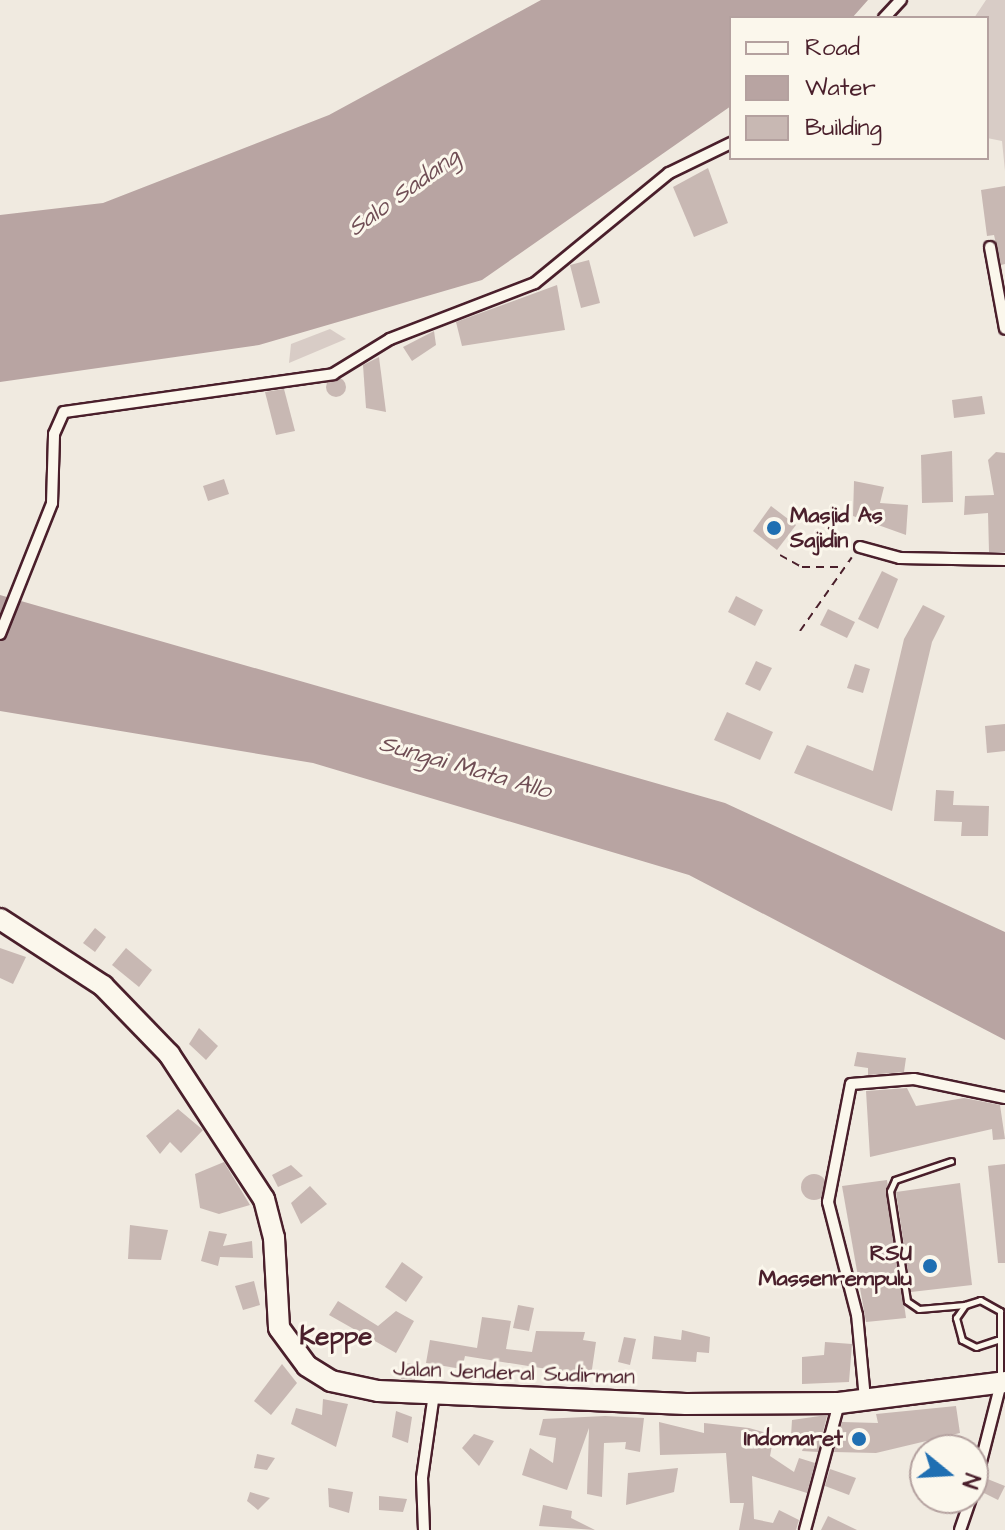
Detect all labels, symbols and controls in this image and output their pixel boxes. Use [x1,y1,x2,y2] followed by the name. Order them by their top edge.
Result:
[729,16,989,160] legend
[805,31,860,65] text: Road
[805,71,876,105] text: Water
[805,111,882,145] text: Building
[343,143,465,243] water label: Salo Sadang
[790,502,883,554] place label: Masjid As Sajidin
[765,519,783,537] marker: Masjid As Sajidin
[376,730,554,806] water label: Sungai Mata Allo
[758,1240,912,1292] place label: RSU Massenrempulu
[919,1255,941,1277] marker: RSU Massenrempulu
[300,1321,372,1353] district label: Keppe
[393,1356,635,1390] street label: Jalan Jenderal Sudirman
[744,1426,843,1452] place label: Indomaret
[850,1430,868,1448] marker: Indomaret
[909,1434,989,1514] north arrow
[954,1470,987,1492] text: N

